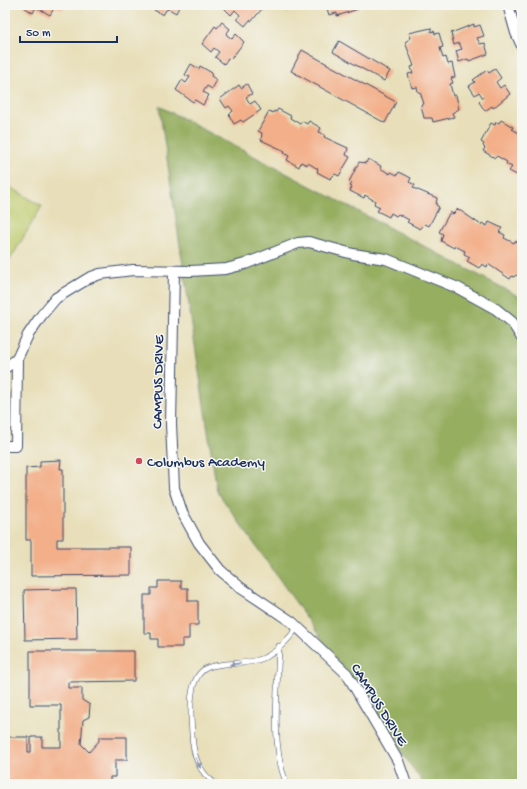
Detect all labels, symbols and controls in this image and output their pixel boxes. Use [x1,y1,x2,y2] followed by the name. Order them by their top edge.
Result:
[20,18,117,44] scale bar
[26,27,51,41] text: 50 m
[149,334,169,429] street label: CAMPUS DRIVE
[147,454,265,472] place label: Columbus Academy
[134,456,144,466] marker: Columbus Academy
[229,661,241,667] one-way arrow
[346,661,411,750] street label: CAMPUS DRIVE
[195,758,201,769] one-way arrow

